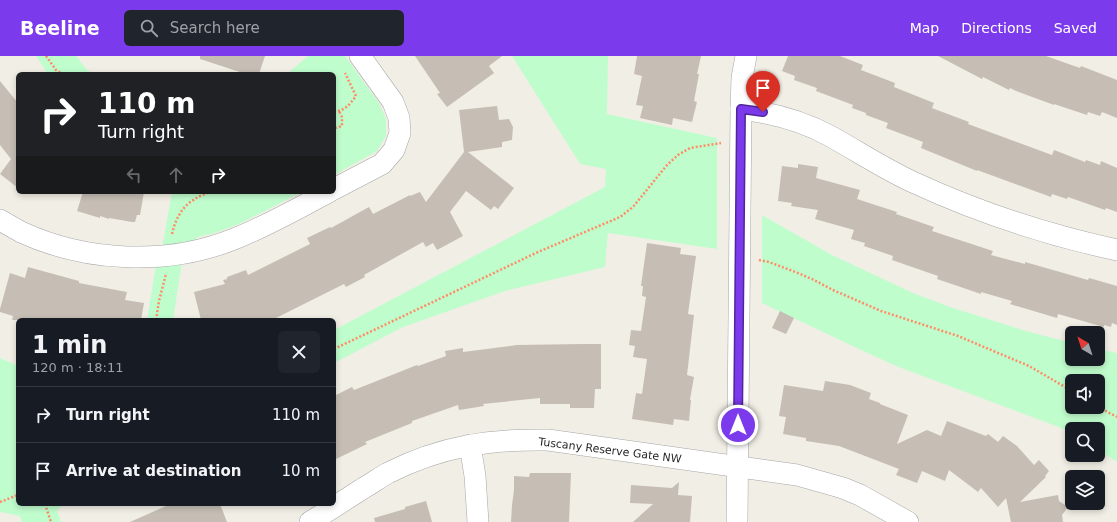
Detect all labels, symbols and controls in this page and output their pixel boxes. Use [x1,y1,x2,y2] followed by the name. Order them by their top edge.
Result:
[124,10,404,46] search box
[20,17,100,39] text: Beeline
[138,17,160,39] icon: search
[170,19,260,37] text: Search here
[910,20,939,36] text: Map
[961,20,1032,36] text: Directions
[1054,20,1097,36] text: Saved
[746,71,780,112] pin
[752,77,774,99] icon: arrive
[98,87,195,120] text: 110 m
[32,88,84,140] icon: right
[98,121,184,142] text: Turn right
[123,164,145,186] icon: left
[165,164,187,186] icon: ahead
[207,164,229,186] icon: right
[1065,326,1105,366] north arrow
[1065,326,1105,510] map controls
[32,331,107,359] text: 1 min
[278,331,320,373] button: close
[32,360,123,375] text: 120 m · 18:11
[1065,374,1105,414] button: sound
[32,404,54,426] icon: right
[717,404,759,446] position arrow
[66,406,150,424] text: Turn right
[272,406,320,424] text: 110 m
[1065,422,1105,462] button: search
[537,435,682,466] street label: Tuscany Reserve Gate NW
[32,460,54,482] icon: arrive
[66,462,241,480] text: Arrive at destination
[282,462,320,480] text: 10 m
[1065,470,1105,510] button: layers

